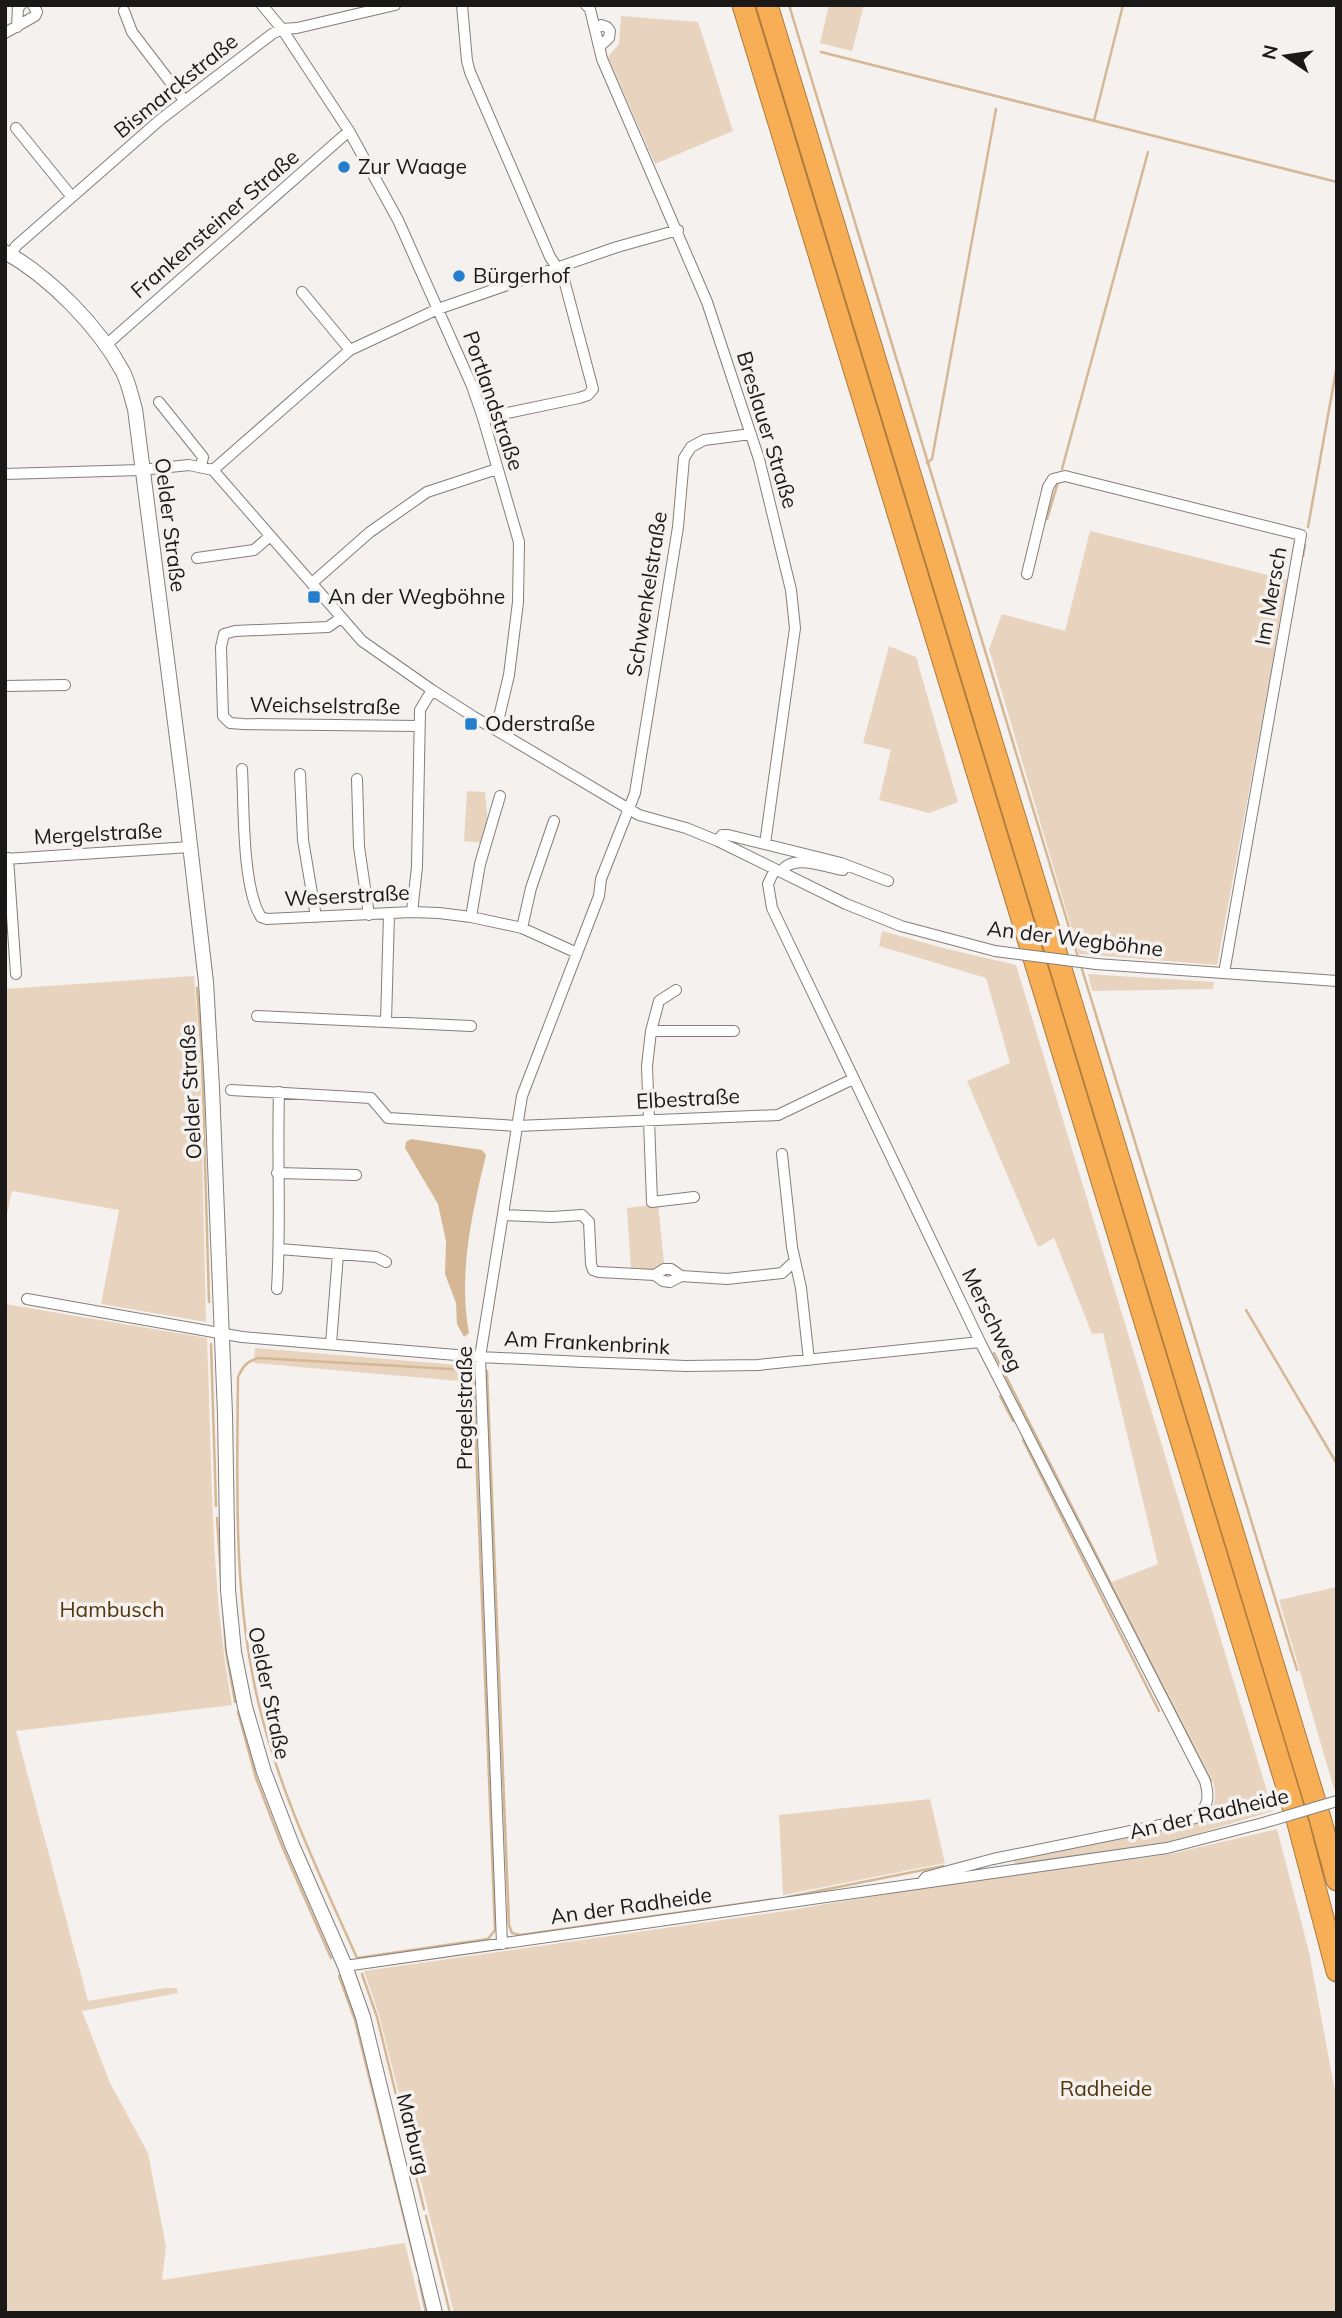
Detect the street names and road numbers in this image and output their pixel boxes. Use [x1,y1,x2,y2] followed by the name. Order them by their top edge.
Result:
[108,27,243,143] street label: Bismarckstraße
[125,143,304,303] street label: Frankensteiner Straße
[458,328,530,474] street label: Portlandstraße
[732,348,804,511] street label: Breslauer Straße
[150,456,192,593] street label: Oelder Straße
[620,509,672,678] street label: Schwenkelstraße
[1249,545,1291,647] street label: Im Mersch
[249,691,401,719] street label: Weichselstraße
[33,817,163,849] street label: Mergelstraße
[284,879,410,911] street label: Weserstraße
[986,914,1165,962] street label: An der Wegböhne
[173,1024,207,1160] street label: Oelder Straße
[635,1082,741,1114] street label: Elbestraße
[957,1263,1029,1376] street label: Merschweg
[503,1325,671,1359] street label: Am Frankenbrink
[451,1346,477,1470] street label: Pregelstraße
[243,1624,297,1762] street label: Oelder Straße
[1127,1782,1291,1844] street label: An der Radheide
[548,1881,713,1929] street label: An der Radheide
[391,2090,437,2177] street label: Marburg

